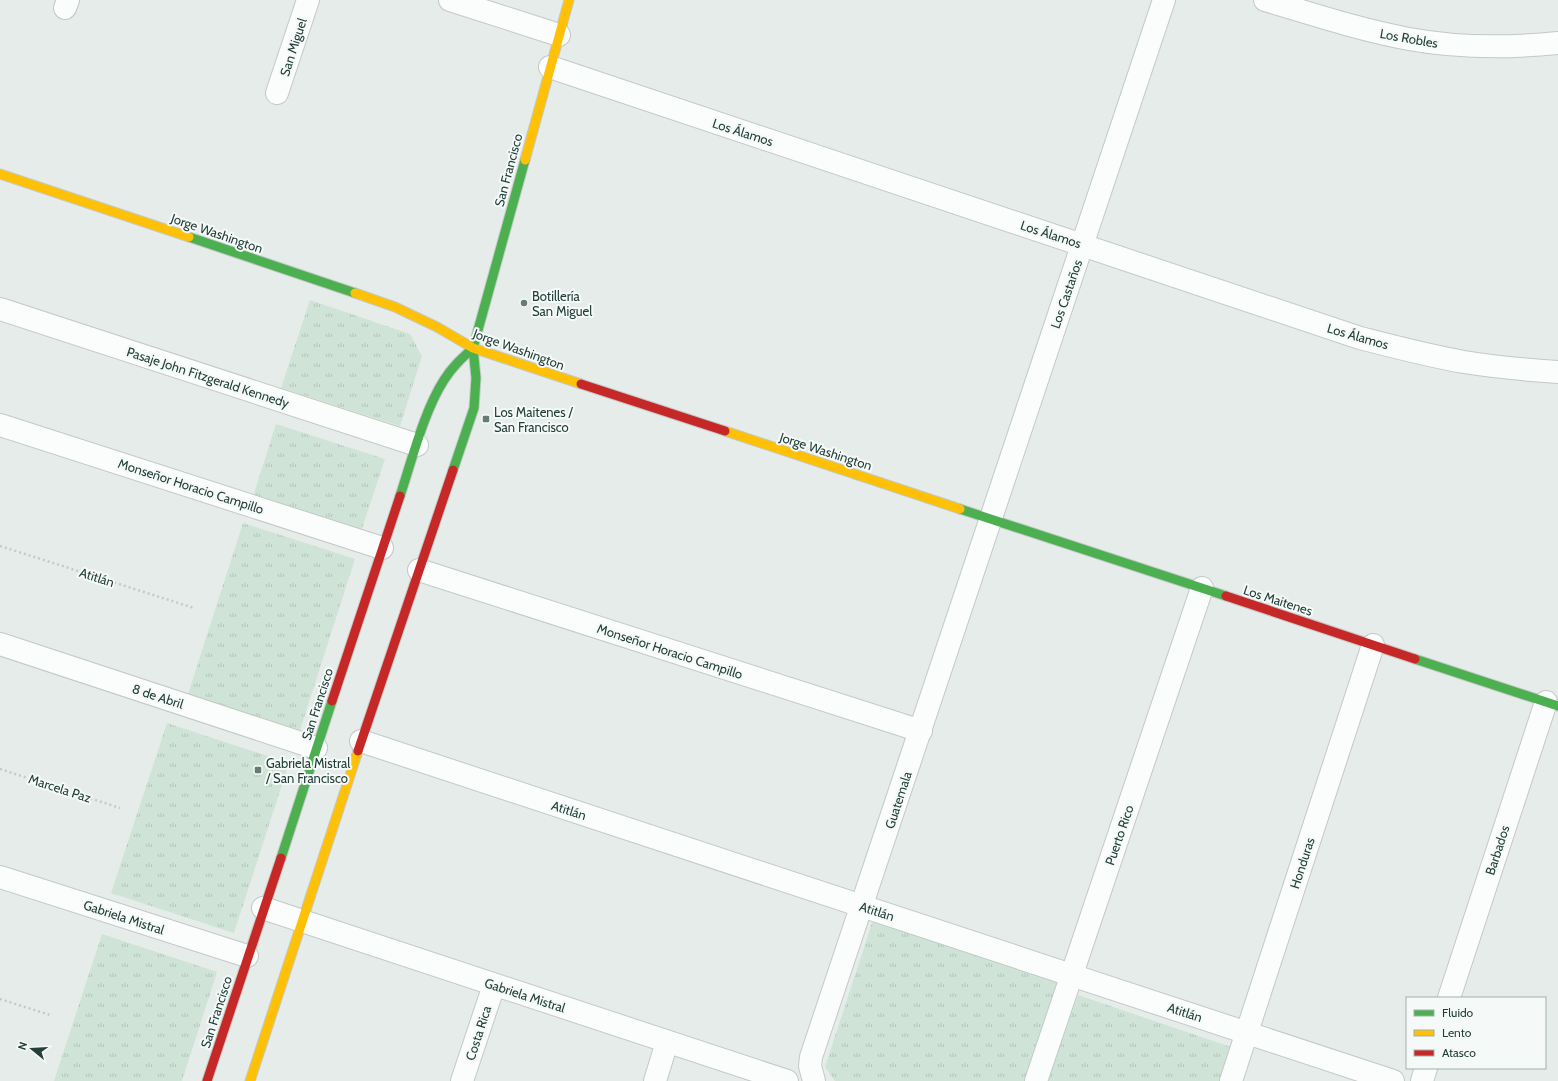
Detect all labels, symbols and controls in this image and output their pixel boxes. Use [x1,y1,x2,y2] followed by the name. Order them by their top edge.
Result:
[276,16,310,78] street label: San Miguel
[1379,25,1440,51] street label: Los Robles
[711,114,776,150] street label: Los Álamos
[491,132,525,208] street label: San Francisco
[168,209,265,256] street label: Jorge Washington
[1019,216,1084,252] street label: Los Álamos
[1047,257,1085,331] street label: Los Castaños
[532,288,592,319] place label: Botillería San Miguel
[519,298,529,308] marker: Botillería San Miguel
[1326,319,1391,353] street label: Los Álamos
[470,325,567,373] street label: Jorge Washington
[124,343,292,412] street label: Pasaje John Fitzgerald Kennedy
[494,404,574,435] place label: Los Maitenes / San Francisco
[481,414,491,424] marker: Los Maitenes / San Francisco
[777,428,874,473] street label: Jorge Washington
[116,455,266,517] street label: Monseñor Horacio Campillo
[78,564,116,590] street label: Atitlán
[1241,581,1315,619] street label: Los Maitenes
[595,620,745,682] street label: Monseñor Horacio Campillo
[298,666,336,742] street label: San Francisco
[130,680,186,712] street label: 8 de Abril
[265,755,350,786] place label: Gabriela Mistral / San Francisco
[253,765,263,775] marker: Gabriela Mistral / San Francisco
[881,769,915,831] street label: Guatemala
[27,770,93,806] street label: Marcela Paz
[550,797,588,823] street label: Atitlán
[1101,803,1137,867] street label: Puerto Rico
[1481,823,1513,877] street label: Barbados
[1286,835,1318,891] street label: Honduras
[81,896,167,938] street label: Gabriela Mistral
[858,898,896,924] street label: Atitlán
[197,974,235,1050] street label: San Francisco
[482,974,568,1016] street label: Gabriela Mistral
[1406,997,1546,1069] legend
[1166,999,1204,1025] street label: Atitlán
[462,1003,495,1062] street label: Costa Rica
[1442,1005,1474,1020] text: Fluido
[1442,1025,1472,1040] text: Lento
[12,1029,52,1069] north arrow
[15,1040,30,1052] text: N
[1442,1045,1476,1060] text: Atasco

